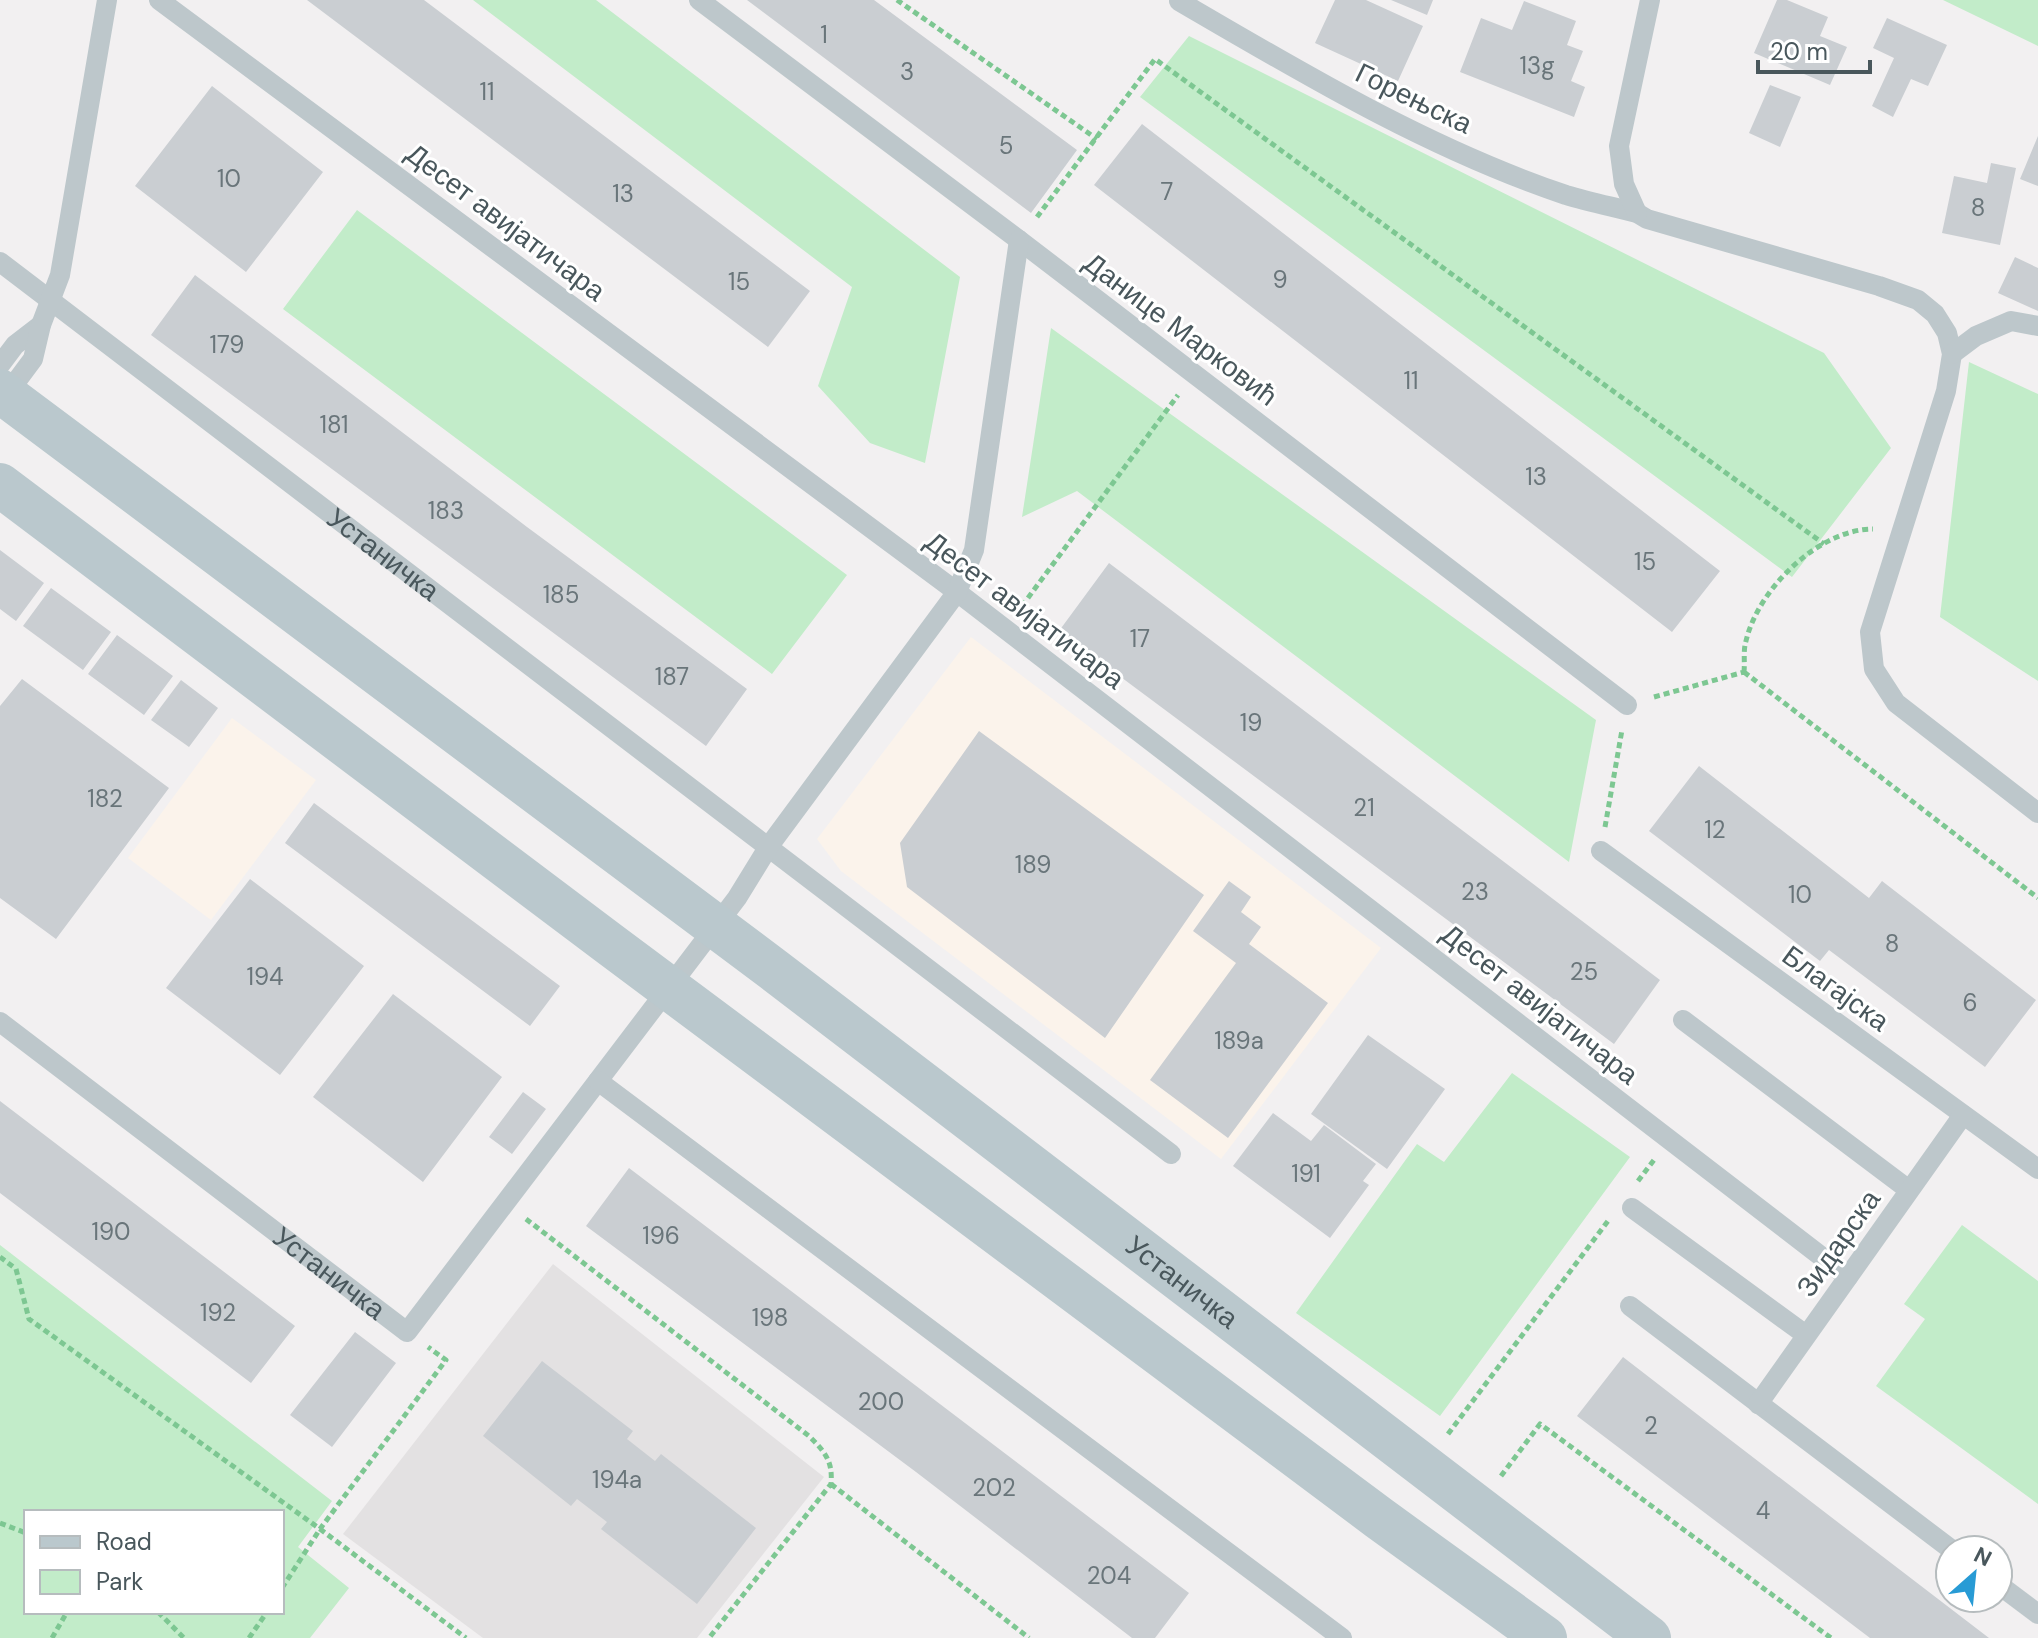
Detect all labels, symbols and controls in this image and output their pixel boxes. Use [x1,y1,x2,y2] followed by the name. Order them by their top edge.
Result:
[820,19,828,50] house number: 1
[1758,24,1870,74] scale bar
[1770,36,1828,67] text: 20 m
[1519,50,1555,81] house number: 13g
[1349,54,1479,143] street label: Горењска
[900,56,914,87] house number: 3
[480,76,494,107] house number: 11
[999,130,1013,161] house number: 5
[399,135,613,310] street label: Десет авијатичара
[217,163,241,194] house number: 10
[1161,176,1173,207] house number: 7
[612,178,634,209] house number: 13
[1971,192,1985,223] house number: 8
[1076,244,1285,414] street label: Данице Марковић
[1272,264,1288,295] house number: 9
[728,266,750,297] house number: 15
[210,329,244,360] house number: 179
[1404,365,1418,396] house number: 11
[319,409,349,440] house number: 181
[1525,461,1547,492] house number: 13
[428,495,464,526] house number: 183
[319,500,447,609] street label: Устаничка
[918,523,1132,698] street label: Десет авијатичара
[1634,546,1656,577] house number: 15
[543,579,579,610] house number: 185
[1130,623,1150,654] house number: 17
[655,661,689,692] house number: 187
[1240,707,1262,738] house number: 19
[87,783,123,814] house number: 182
[1353,792,1375,823] house number: 21
[1704,814,1726,845] house number: 12
[1015,849,1051,880] house number: 189
[1461,876,1489,907] house number: 23
[1788,879,1812,910] house number: 10
[1434,916,1646,1093] street label: Десет авијатичара
[1885,928,1899,959] house number: 8
[1775,937,1897,1040] street label: Благајска
[1570,956,1598,987] house number: 25
[246,961,284,992] house number: 194
[1962,987,1978,1018] house number: 6
[1214,1025,1264,1056] house number: 189a
[1291,1158,1321,1189] house number: 191
[1788,1182,1889,1304] street label: Зидарска
[92,1216,130,1247] house number: 190
[265,1218,393,1328] street label: Устаничка
[642,1220,680,1251] house number: 196
[1118,1227,1246,1337] street label: Устаничка
[200,1297,236,1328] house number: 192
[752,1302,788,1333] house number: 198
[858,1386,904,1417] house number: 200
[1644,1410,1658,1441] house number: 2
[592,1464,642,1495] house number: 194a
[972,1472,1016,1503] house number: 202
[1756,1495,1770,1526] house number: 4
[24,1510,284,1614] legend
[96,1526,152,1557] text: Road
[1934,1534,2014,1614] north arrow
[1969,1540,1997,1573] text: N
[1087,1560,1131,1591] house number: 204
[96,1566,143,1597] text: Park

